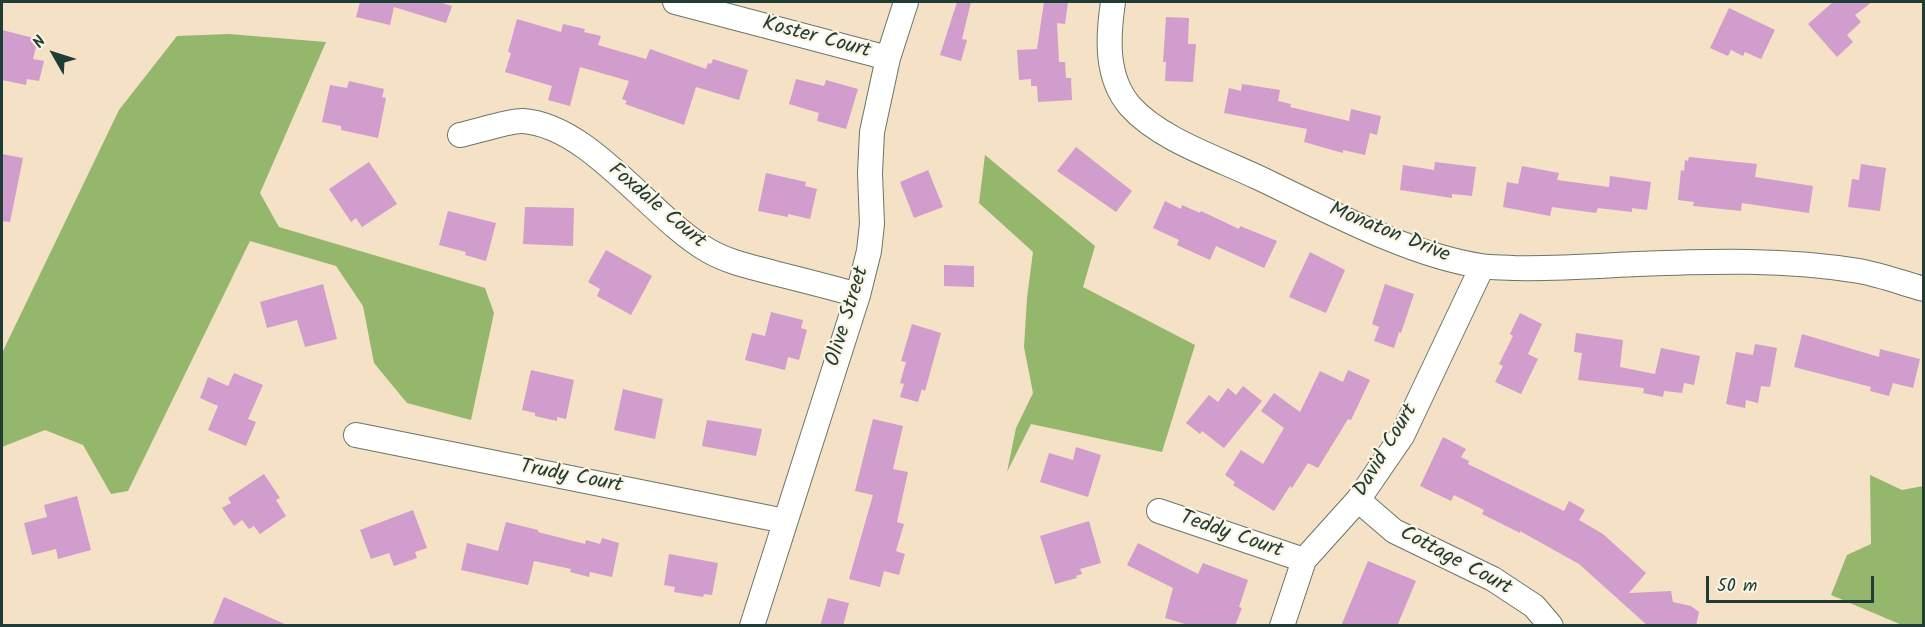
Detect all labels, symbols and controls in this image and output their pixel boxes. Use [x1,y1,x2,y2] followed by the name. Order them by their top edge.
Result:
[759,12,873,66] street label: Koster Court
[24,24,84,84] north arrow
[27,31,53,54] text: N
[602,159,710,255] street label: Foxdale Court
[1325,198,1453,270] street label: Monaton Drive
[822,264,876,370] street label: Olive Street
[1350,400,1424,502] street label: David Court
[517,456,625,500] street label: Trudy Court
[1176,507,1286,565] street label: Teddy Court
[1395,522,1515,602] street label: Cottage Court
[1709,564,1877,602] scale bar
[1717,572,1757,601] text: 50 m

